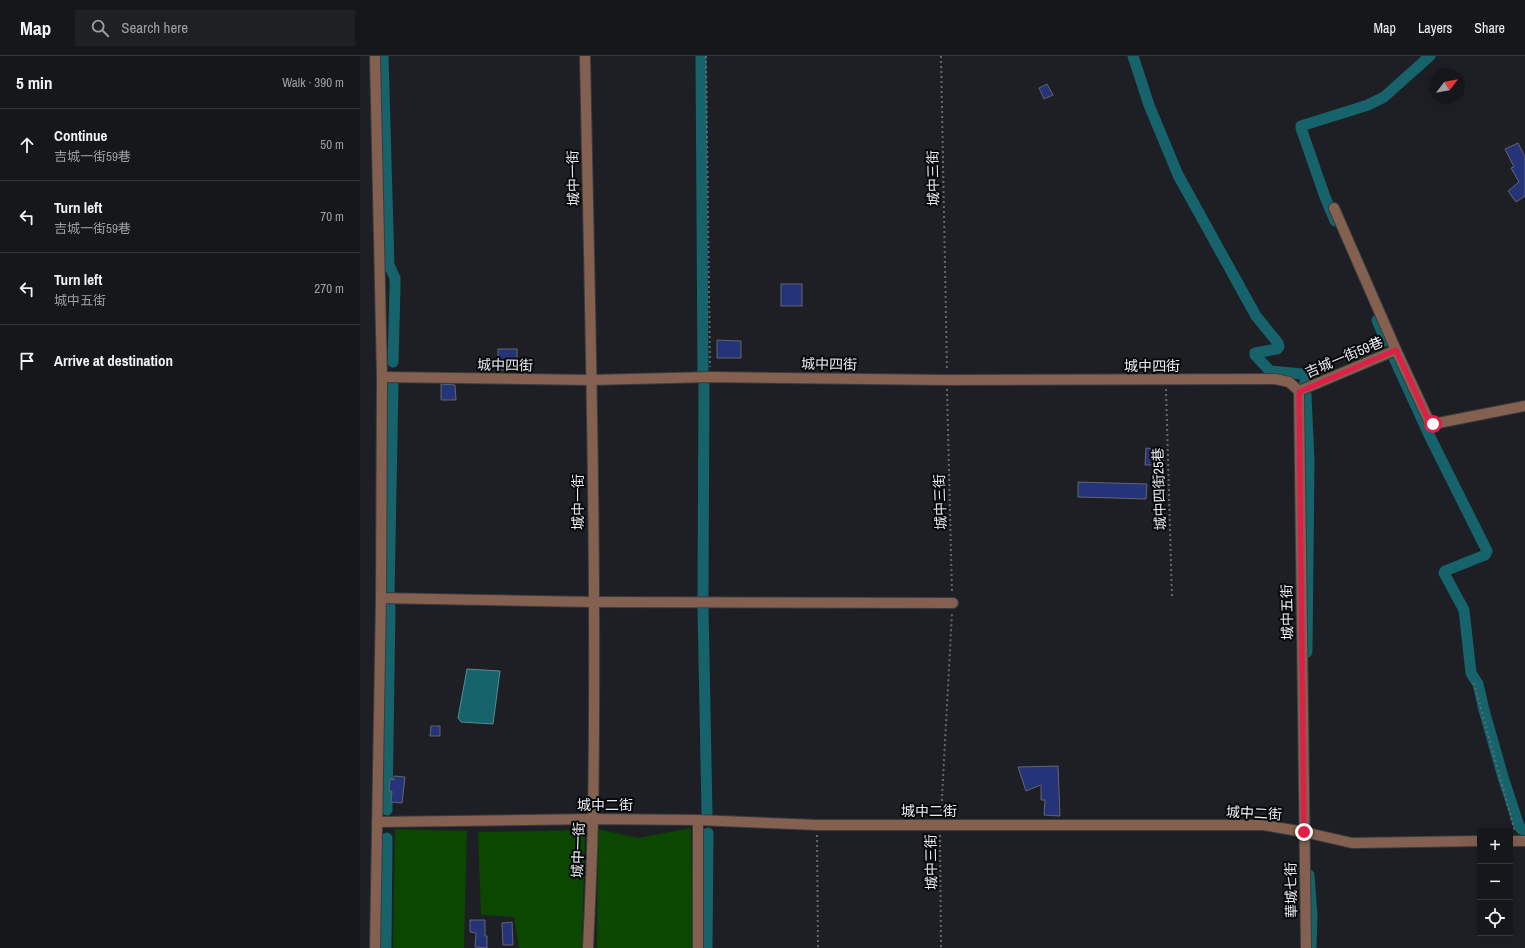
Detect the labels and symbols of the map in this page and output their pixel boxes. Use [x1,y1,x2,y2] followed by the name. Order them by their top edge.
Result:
[1429,68,1465,104] north arrow
[564,150,582,206] street label: 城中一街
[924,150,942,206] street label: 城中三街
[1302,333,1386,381] street label: 吉城一街59巷
[801,355,857,373] street label: 城中四街
[477,356,533,374] street label: 城中四街
[1124,357,1180,375] street label: 城中四街
[1424,415,1442,433] route start
[1149,447,1169,531] street label: 城中四街25巷
[569,474,587,530] street label: 城中一街
[930,474,950,530] street label: 城中三街
[1278,584,1296,640] street label: 城中五街
[577,796,633,814] street label: 城中二街
[901,802,957,820] street label: 城中二街
[1226,803,1282,823] street label: 城中二街
[568,822,588,878] street label: 城中一街
[1295,823,1313,841] route end
[922,834,940,890] street label: 城中三街
[1282,862,1300,918] street label: 華城七街

